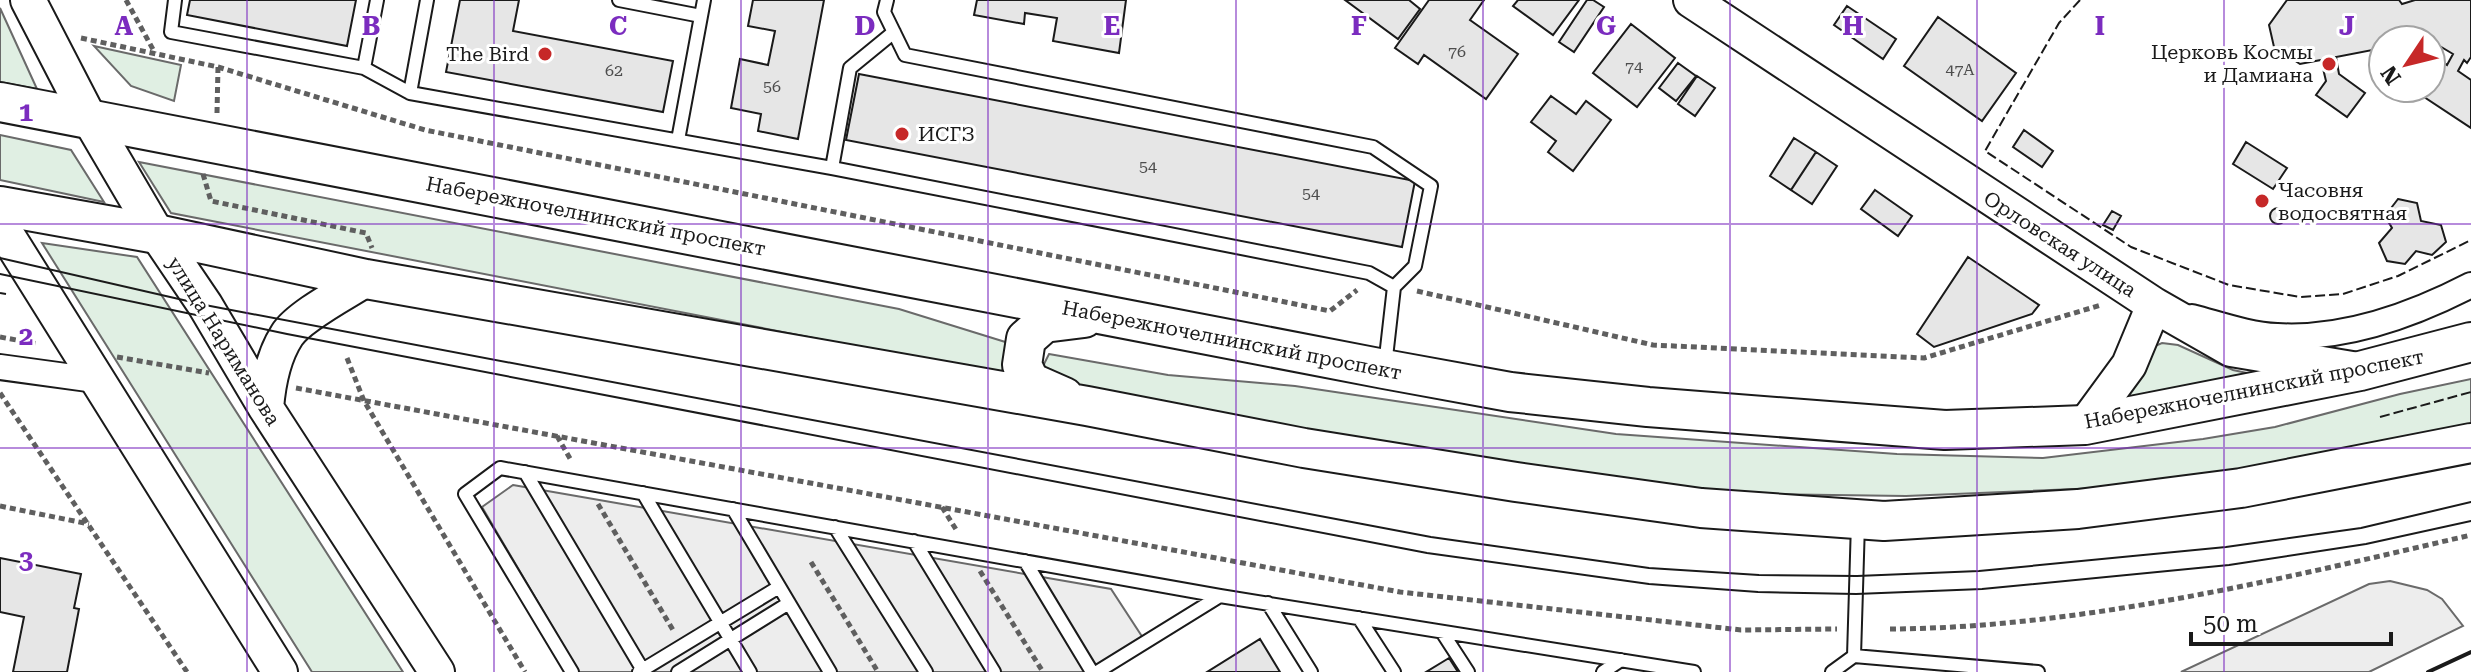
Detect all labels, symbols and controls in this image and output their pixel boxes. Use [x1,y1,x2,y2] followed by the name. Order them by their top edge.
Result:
[115,11,134,41] text: A
[362,11,380,41] text: B
[609,11,627,41] text: C
[855,11,875,41] text: D
[1104,11,1120,41] text: E
[1351,11,1367,41] text: F
[1596,11,1616,41] text: G
[1842,11,1864,41] text: H
[2095,11,2105,41] text: I
[2339,11,2355,41] text: J
[2367,24,2447,104] north arrow
[2151,40,2313,87] place label: Церковь Космы и Дамиана
[446,42,529,66] place label: The Bird
[1448,42,1466,61] house number: 76
[536,45,554,63] marker: The Bird
[2320,55,2338,73] marker: Церковь Космы и Дамиана
[1625,57,1643,76] house number: 74
[1945,60,1975,79] house number: 47А
[605,61,623,80] house number: 62
[2376,61,2406,89] text: N
[763,77,781,96] house number: 56
[19,97,33,127] text: 1
[918,122,975,146] place label: ИСГЗ
[893,125,911,143] marker: ИСГЗ
[1139,157,1157,176] house number: 54
[424,171,768,261] street label: Набережночелнинский проспект
[2278,178,2407,225] place label: Часовня водосвятная
[1302,184,1320,203] house number: 54
[1979,186,2141,302] street label: Орловская улица
[2253,192,2271,210] marker: Часовня водосвятная
[162,252,286,430] street label: улица Нариманова
[1060,295,1404,385] street label: Набережночелнинский проспект
[19,321,33,351] text: 2
[2082,344,2426,434] street label: Набережночелнинский проспект
[19,545,33,575] text: 3
[2191,596,2391,646] scale bar
[2203,610,2258,638] text: 50 m

